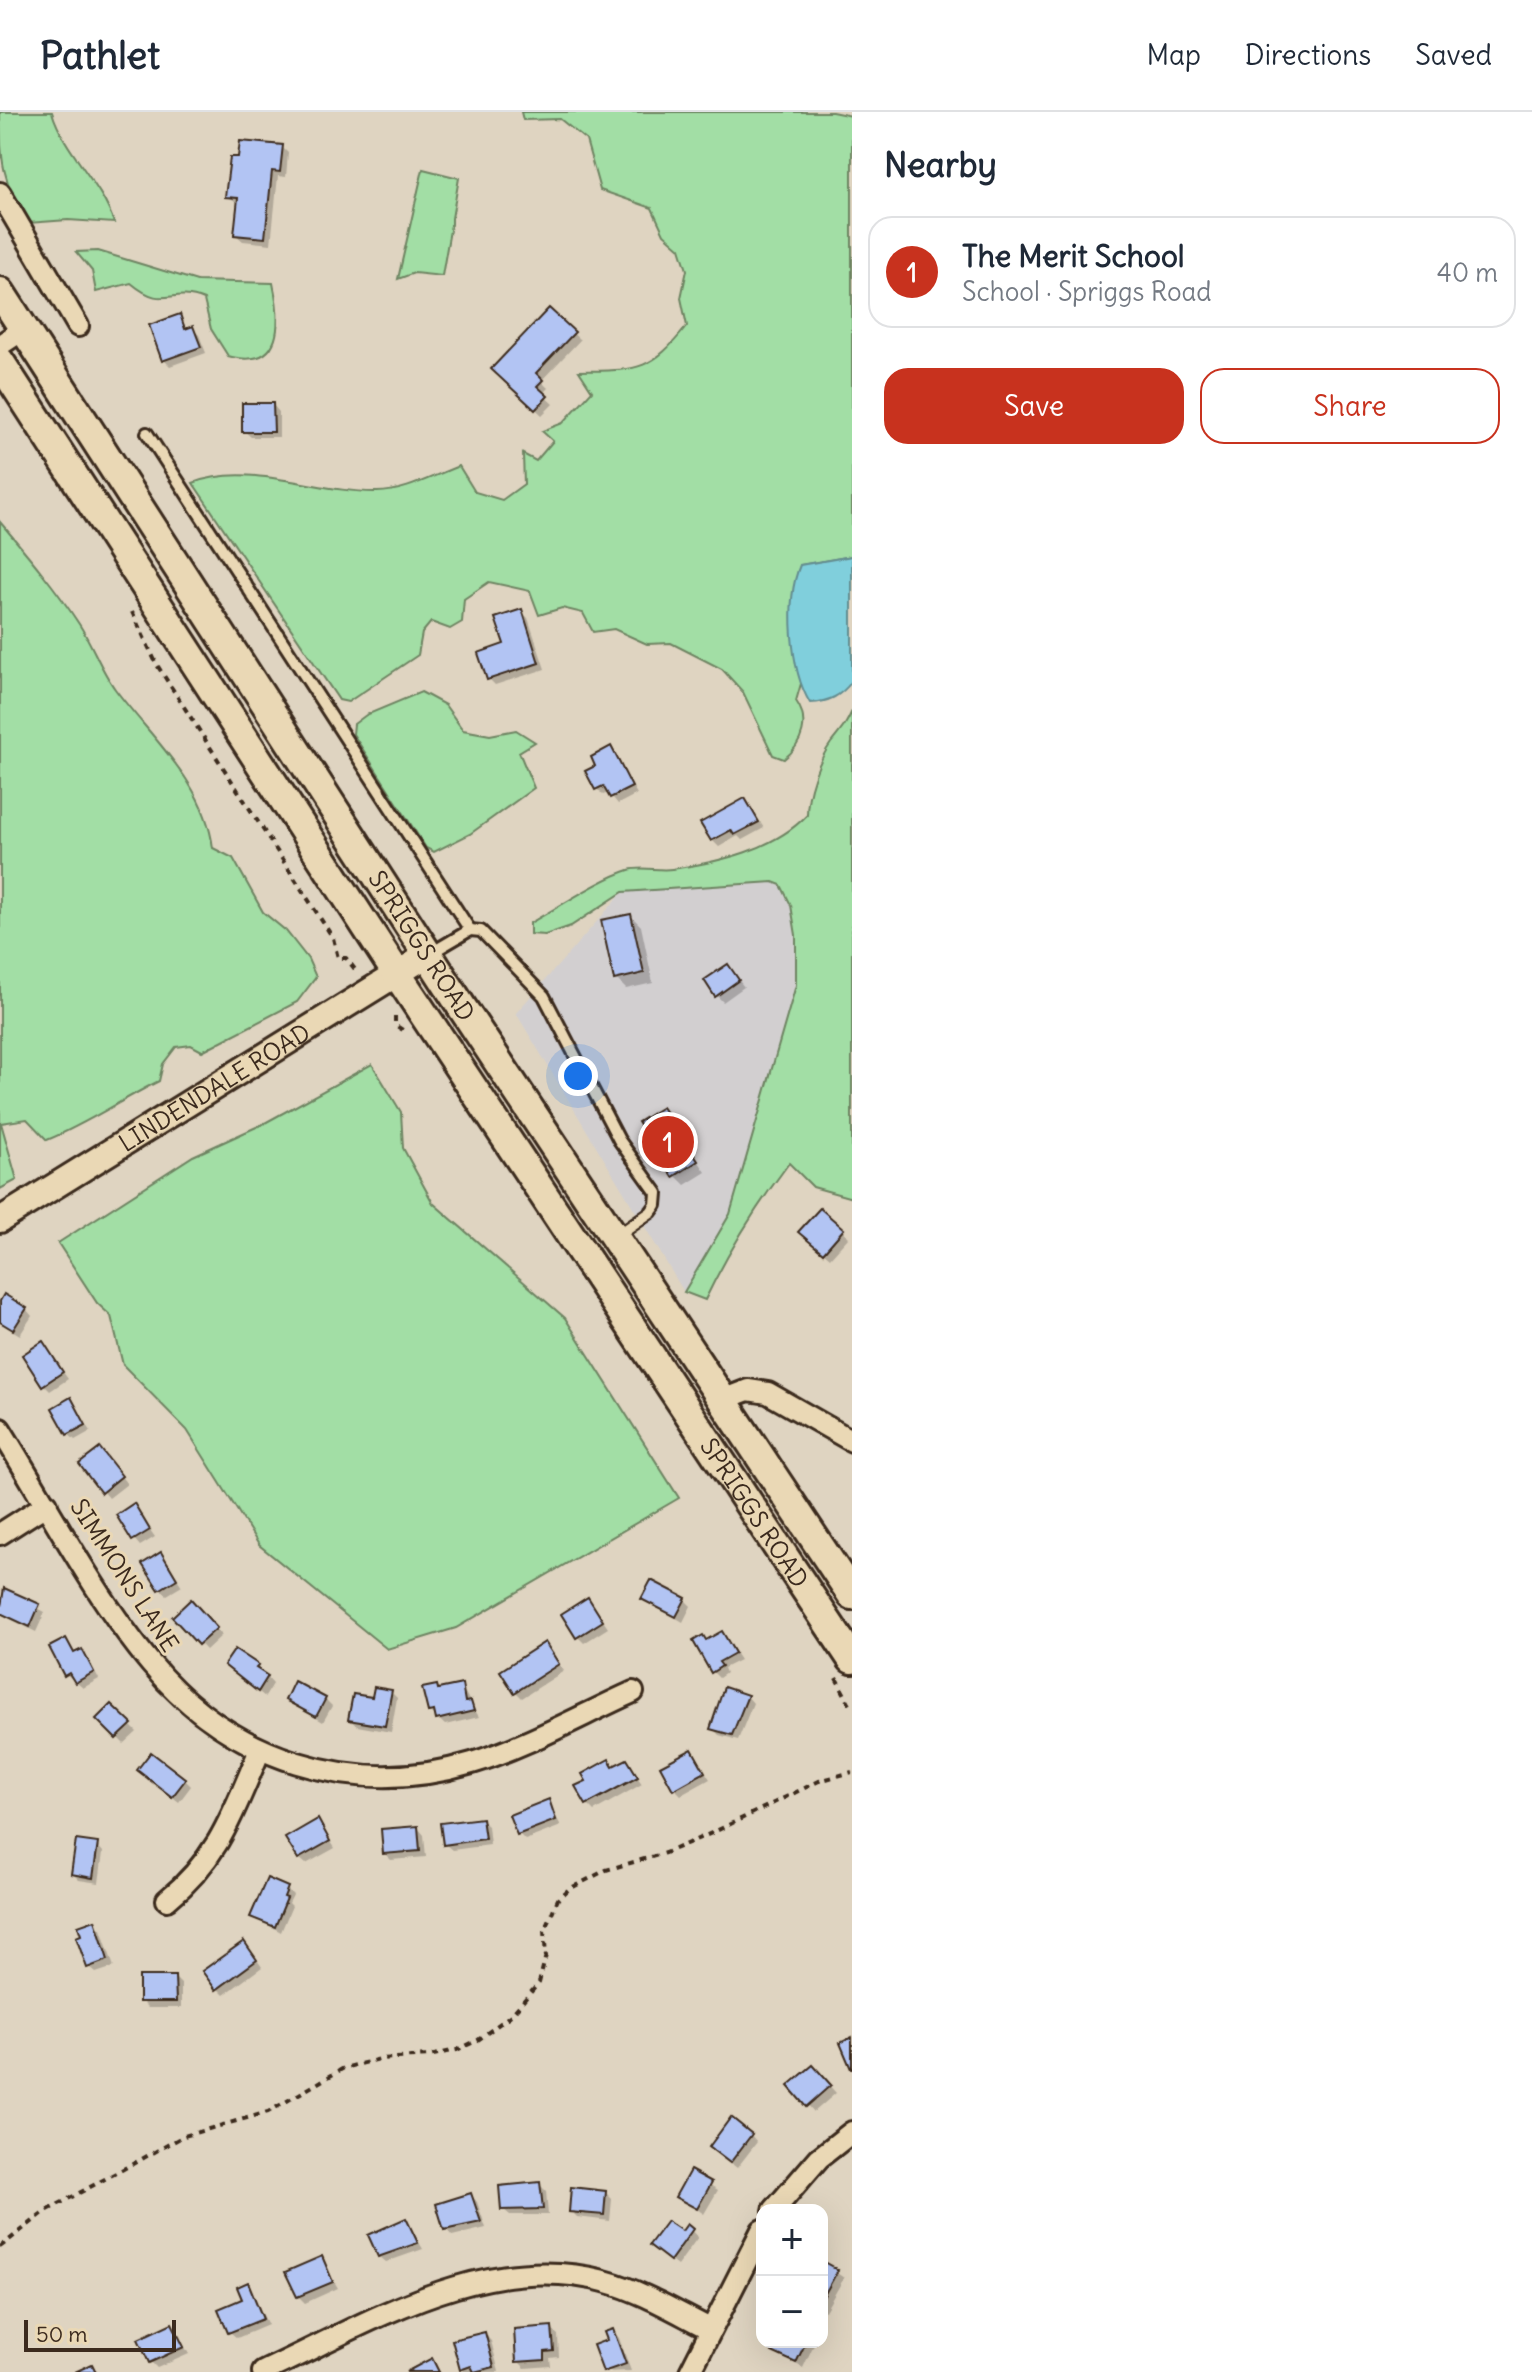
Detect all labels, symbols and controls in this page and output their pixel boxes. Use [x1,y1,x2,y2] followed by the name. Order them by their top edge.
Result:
[40,32,160,79] text: Pathlet
[1146,37,1201,73] text: Map
[1245,37,1371,73] text: Directions
[1415,37,1492,73] text: Saved
[884,143,997,186] text: Nearby
[962,237,1185,275] text: The Merit School
[907,256,917,289] text: 1
[1437,256,1498,289] text: 40 m
[962,275,1212,308] text: School · Spriggs Road
[884,368,1184,444] button: Save
[1200,368,1500,444] button: Share
[363,865,482,1026] street label: SPRIGGS ROAD
[113,1017,315,1158] street label: LINDENDALE ROAD
[558,1056,598,1096] your location
[642,1112,694,1172] pin: 1
[694,1432,815,1593] street label: SPRIGGS ROAD
[64,1493,186,1657] street label: SIMMONS LANE
[756,2204,828,2348] map controls
[756,2204,828,2276] button: +
[756,2276,828,2348] button: −
[24,2316,176,2352] scale bar
[36,2320,88,2348] text: 50 m

